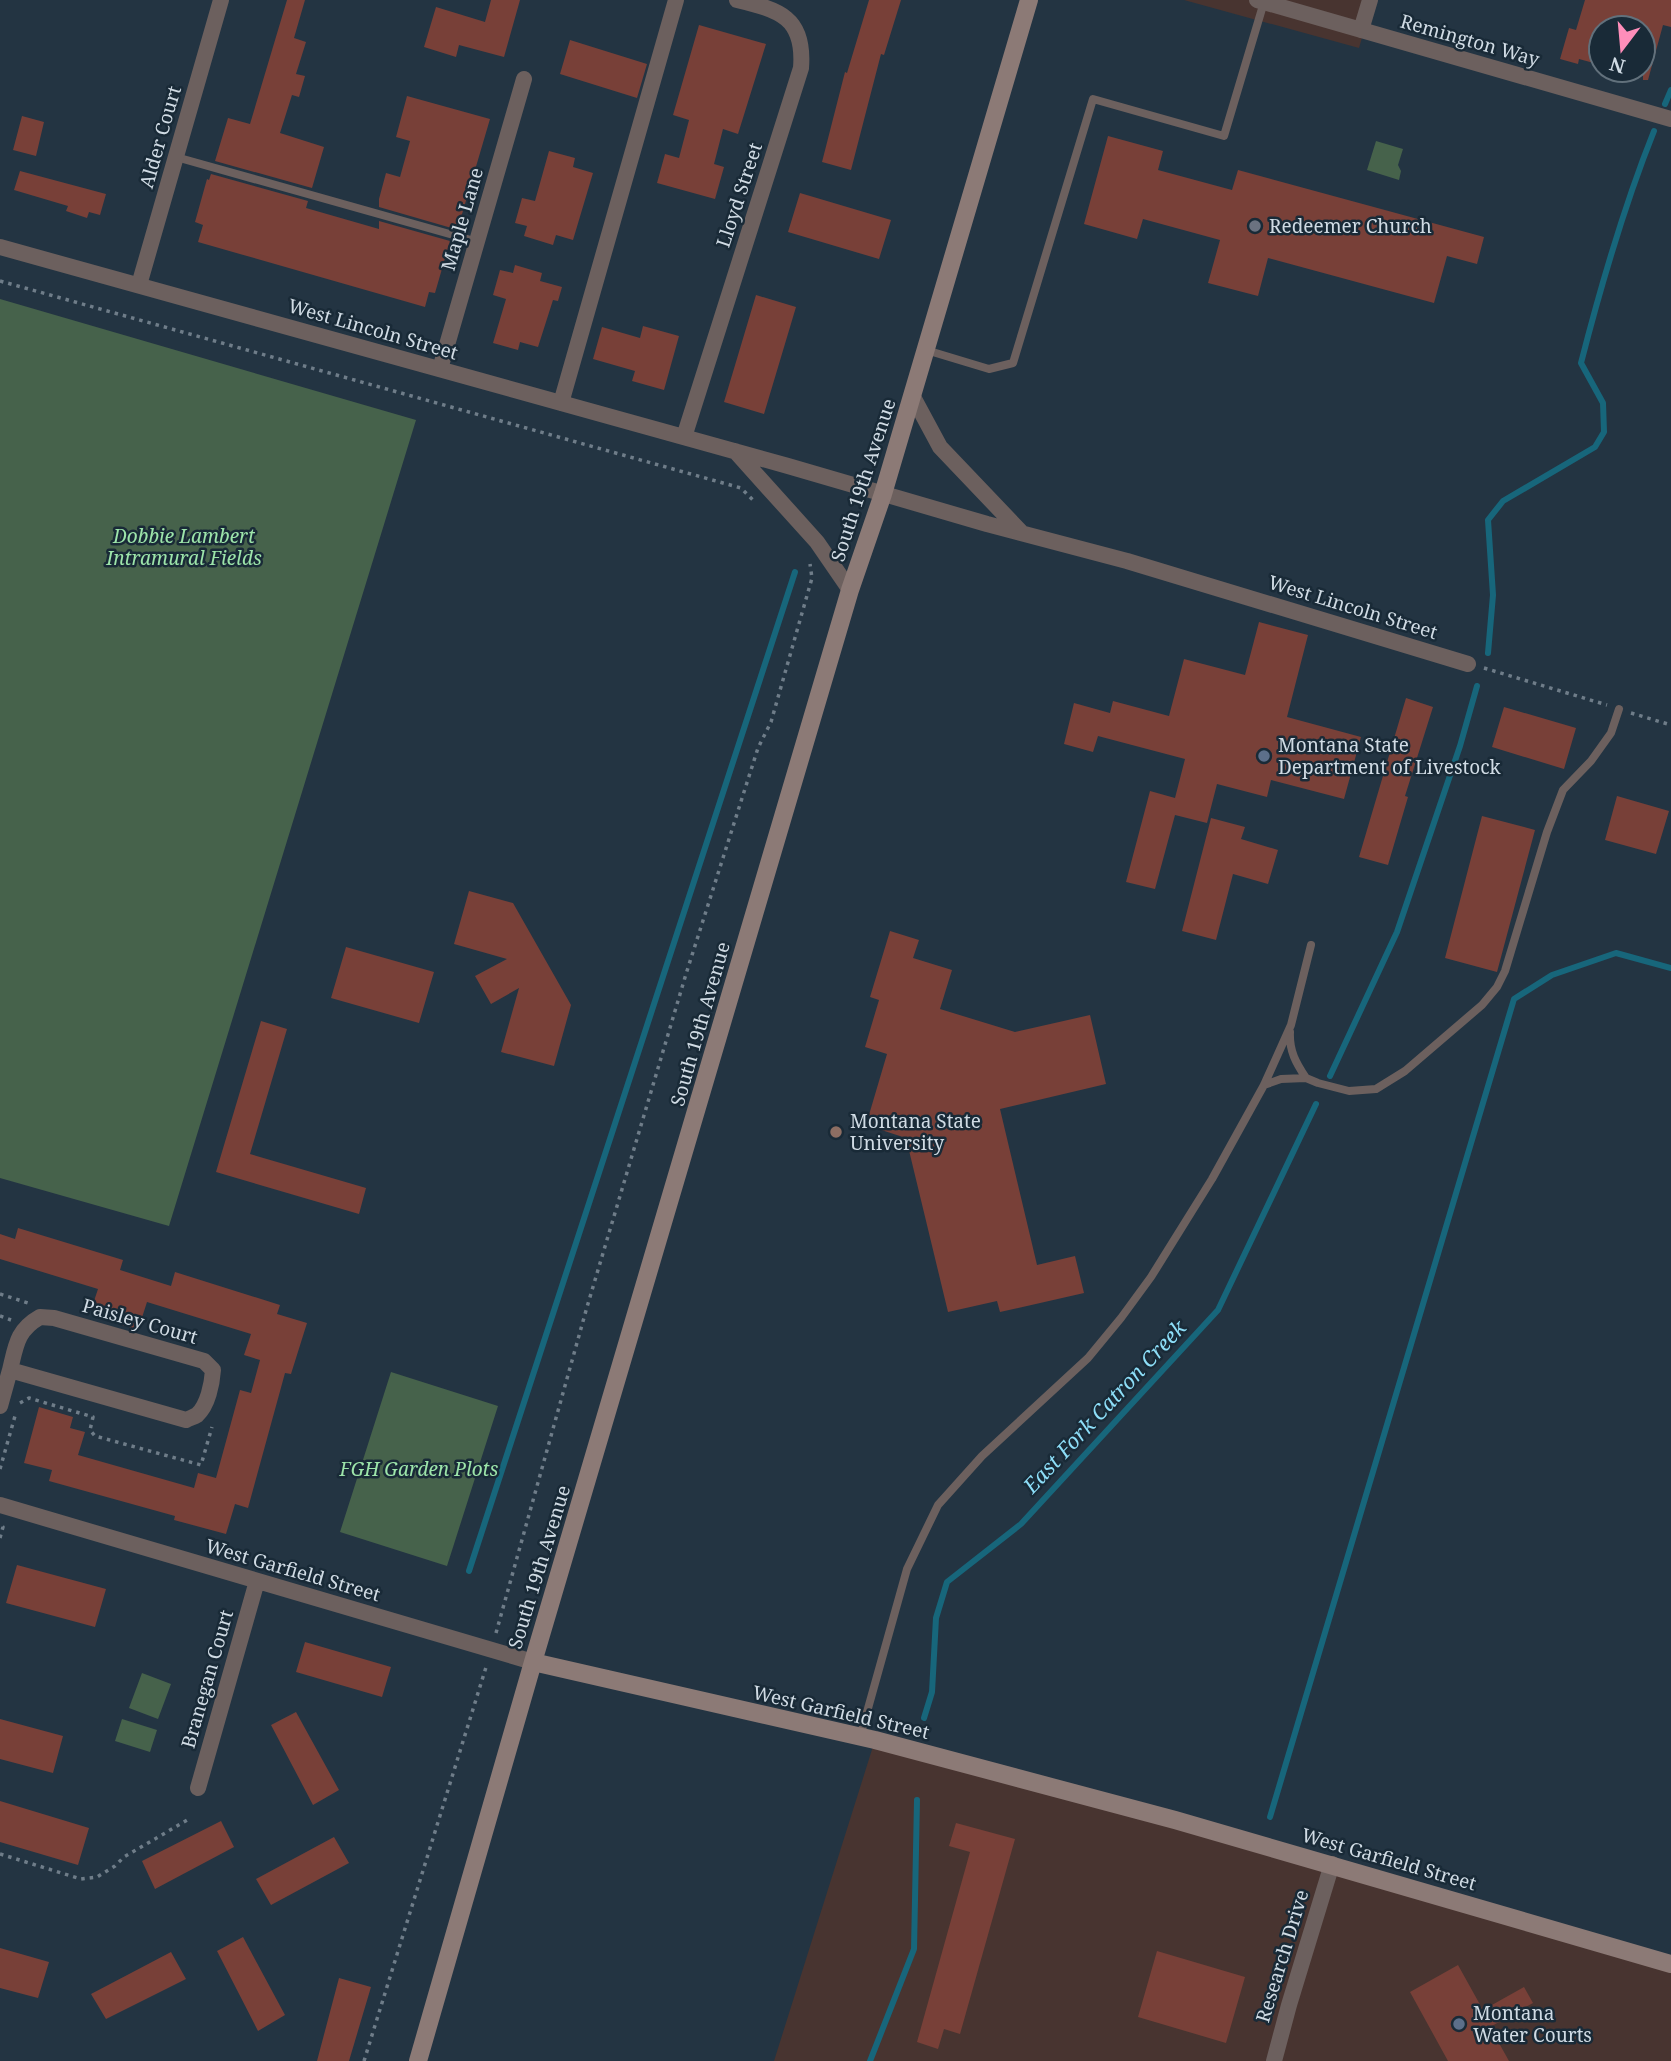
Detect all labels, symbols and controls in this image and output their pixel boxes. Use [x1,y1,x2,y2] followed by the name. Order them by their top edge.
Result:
[1397,8,1543,72] street label: Remington Way
[1587,14,1657,84] north arrow
[1607,51,1628,80] text: N
[133,82,187,191] street label: Alder Court
[710,139,768,251] street label: Lloyd Street
[435,164,489,274] street label: Maple Lane
[1269,213,1432,239] place label: Redeemer Church
[1247,218,1263,234] marker: Redeemer Church
[285,292,461,366] street label: West Lincoln Street
[824,395,902,565] street label: South 19th Avenue
[105,523,262,571] park label: Dobbie Lambert Intramural Fields
[1265,569,1441,645] street label: West Lincoln Street
[1278,732,1502,780] place label: Montana State Department of Livestock
[1256,748,1272,764] marker: Montana State Department of Livestock
[664,939,736,1109] street label: South 19th Avenue
[850,1108,981,1156] place label: Montana State University
[828,1124,844,1140] marker: Montana State University
[79,1292,201,1350] street label: Paisley Court
[1016,1313,1193,1500] water label: East Fork Catron Creek
[339,1456,499,1482] park label: FGH Garden Plots
[502,1482,576,1652] street label: South 19th Avenue
[203,1533,384,1607] street label: West Garfield Street
[175,1607,239,1751] street label: Branegan Court
[750,1679,932,1745] street label: West Garfield Street
[1299,1822,1480,1896] street label: West Garfield Street
[1249,1887,1315,2025] street label: Research Drive
[1473,2000,1592,2048] place label: Montana Water Courts
[1451,2016,1467,2032] marker: Montana Water Courts

